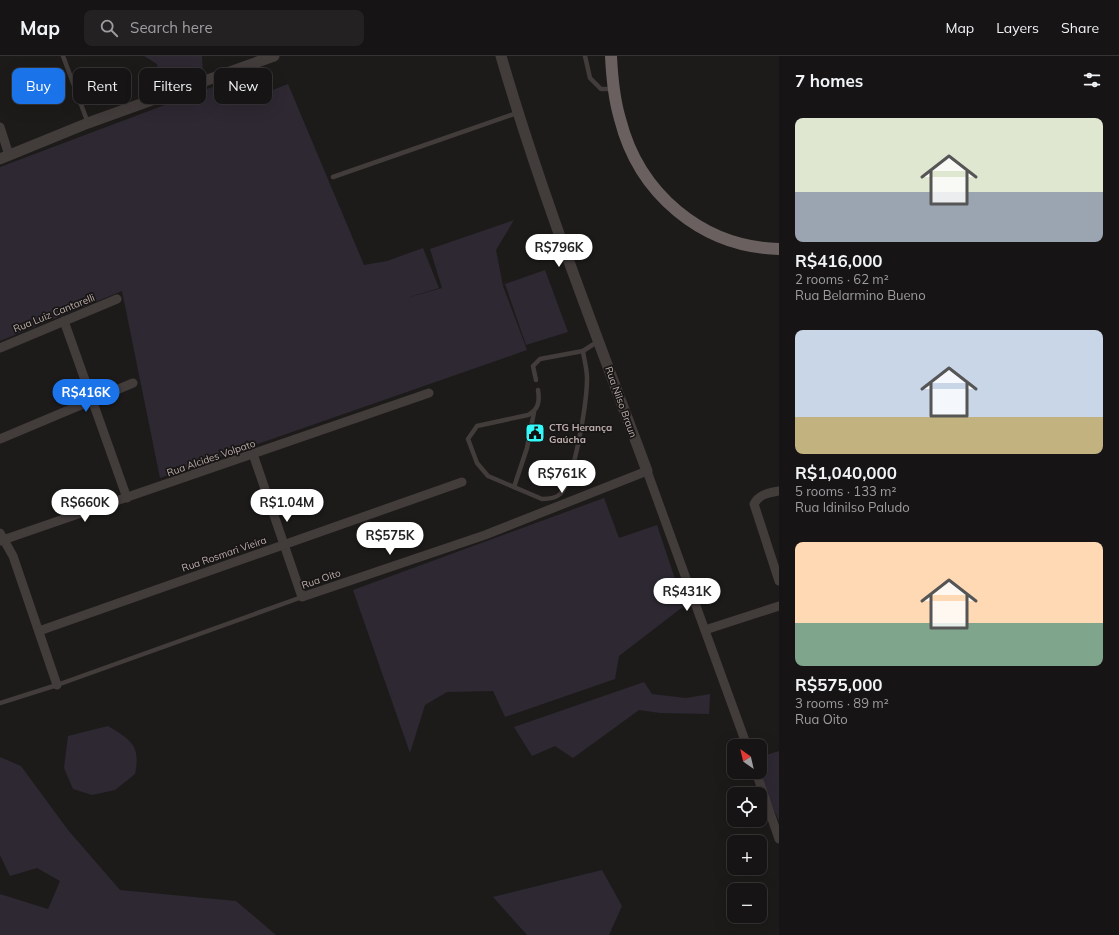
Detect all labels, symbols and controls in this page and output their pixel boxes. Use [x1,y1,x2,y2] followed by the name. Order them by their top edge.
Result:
[84,10,364,46] search box
[20,16,60,40] text: Map
[98,17,120,39] icon: search
[130,18,213,37] text: Search here
[945,19,974,37] text: Map
[996,19,1039,37] text: Layers
[1061,19,1099,37] text: Share
[12,68,65,104] chip: Buy
[73,68,131,104] chip: Rent
[139,68,206,104] chip: Filters
[214,68,272,104] chip: New
[1081,69,1103,91] icon: filters
[795,70,863,91] text: 7 homes
[913,144,985,216] icon: home
[526,234,592,268] pin: R$796K
[535,239,583,255] text: R$796K
[795,250,883,271] text: R$416,000
[795,271,889,287] text: 2 rooms · 62 m²
[795,287,926,303] text: Rua Belarmino Bueno
[11,291,97,335] street label: Rua Luiz Cantarelli
[913,356,985,428] icon: home
[602,365,640,440] street label: Rua Nilso Braun
[53,379,119,413] pin: R$416K
[62,384,110,400] text: R$416K
[549,421,612,446] place label: CTG Herança Gaúcha
[524,422,546,444] public building icon: CTG Herança Gaúcha
[165,437,257,479] street label: Rua Alcides Volpato
[529,460,595,494] pin: R$761K
[795,462,897,483] text: R$1,040,000
[538,465,586,481] text: R$761K
[795,483,896,499] text: 5 rooms · 133 m²
[52,489,118,523] pin: R$660K
[250,489,324,523] pin: R$1.04M
[61,494,109,510] text: R$660K
[260,494,314,510] text: R$1.04M
[795,499,910,515] text: Rua Idinilso Paludo
[357,522,423,556] pin: R$575K
[366,527,414,543] text: R$575K
[180,533,268,575] street label: Rua Rosmari Vieira
[300,566,343,592] street label: Rua Oito
[913,568,985,640] icon: home
[654,578,720,612] pin: R$431K
[663,583,711,599] text: R$431K
[795,674,883,695] text: R$575,000
[795,695,889,711] text: 3 rooms · 89 m²
[795,711,848,727] text: Rua Oito
[727,739,767,779] north arrow
[727,739,767,923] map controls
[727,787,767,827] button: locate
[727,835,767,875] button: +
[727,883,767,923] button: −

